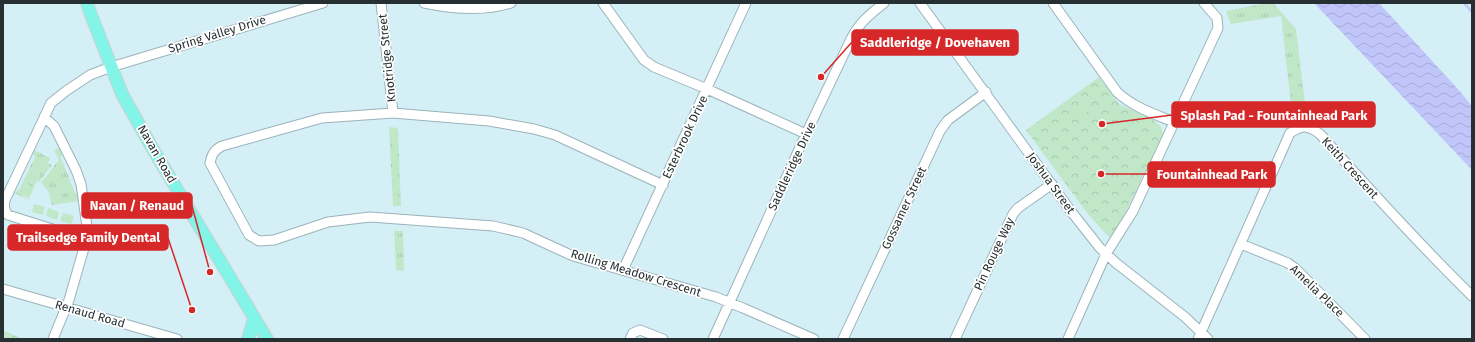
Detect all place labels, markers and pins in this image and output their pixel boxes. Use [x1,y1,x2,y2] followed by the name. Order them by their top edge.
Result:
[852,30,1018,55] callout: Saddleridge / Dovehaven
[1172,102,1375,127] callout: Splash Pad - Fountainhead Park
[1148,162,1275,187] callout: Fountainhead Park
[82,193,192,218] callout: Navan / Renaud
[8,225,168,250] callout: Trailsedge Family Dental

